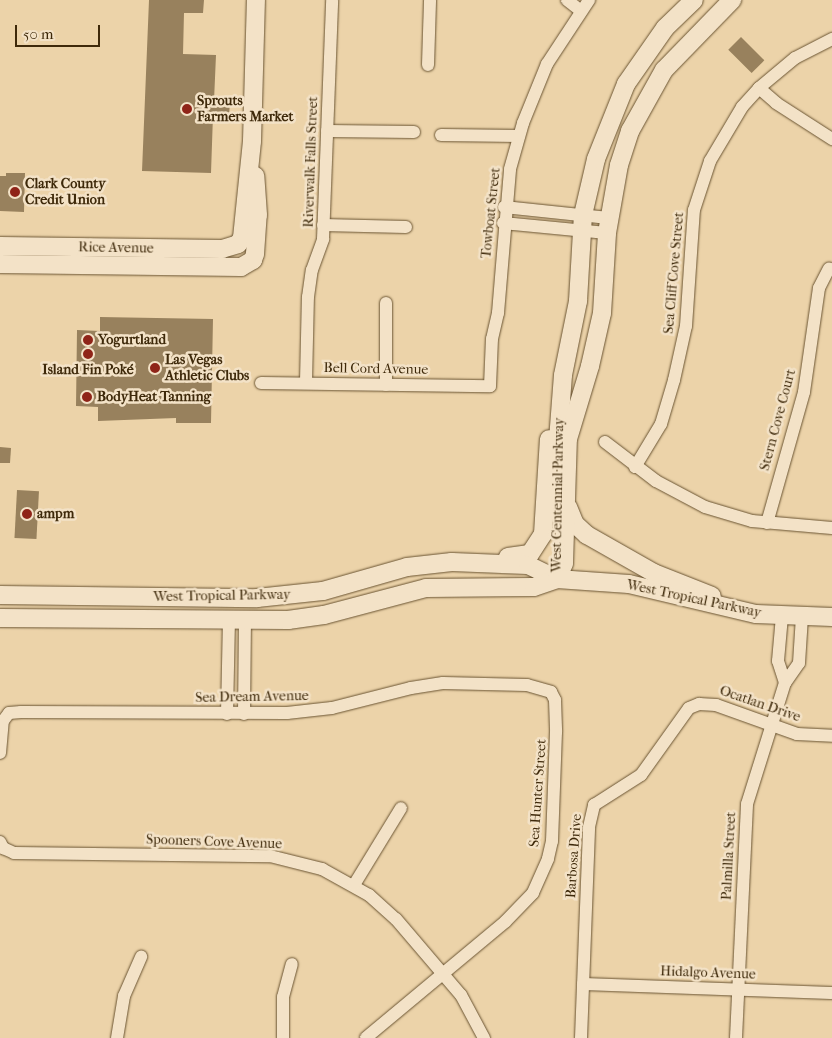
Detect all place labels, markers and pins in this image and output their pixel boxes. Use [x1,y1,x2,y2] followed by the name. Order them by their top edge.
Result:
[197,93,294,125] place label: Sprouts Farmers Market
[181,103,193,115] marker: Sprouts Farmers Market
[25,176,106,208] place label: Clark County Credit Union
[9,186,21,198] marker: Clark County Credit Union
[98,332,166,348] place label: Yogurtland
[82,334,94,346] marker: Yogurtland
[82,348,94,360] marker: Island Fin Poké
[165,352,249,384] place label: Las Vegas Athletic Clubs
[42,362,134,378] place label: Island Fin Poké
[149,362,161,374] marker: Las Vegas Athletic Clubs
[97,389,211,405] place label: BodyHeat Tanning
[81,391,93,403] marker: BodyHeat Tanning
[37,506,74,522] place label: ampm
[21,508,33,520] marker: ampm

